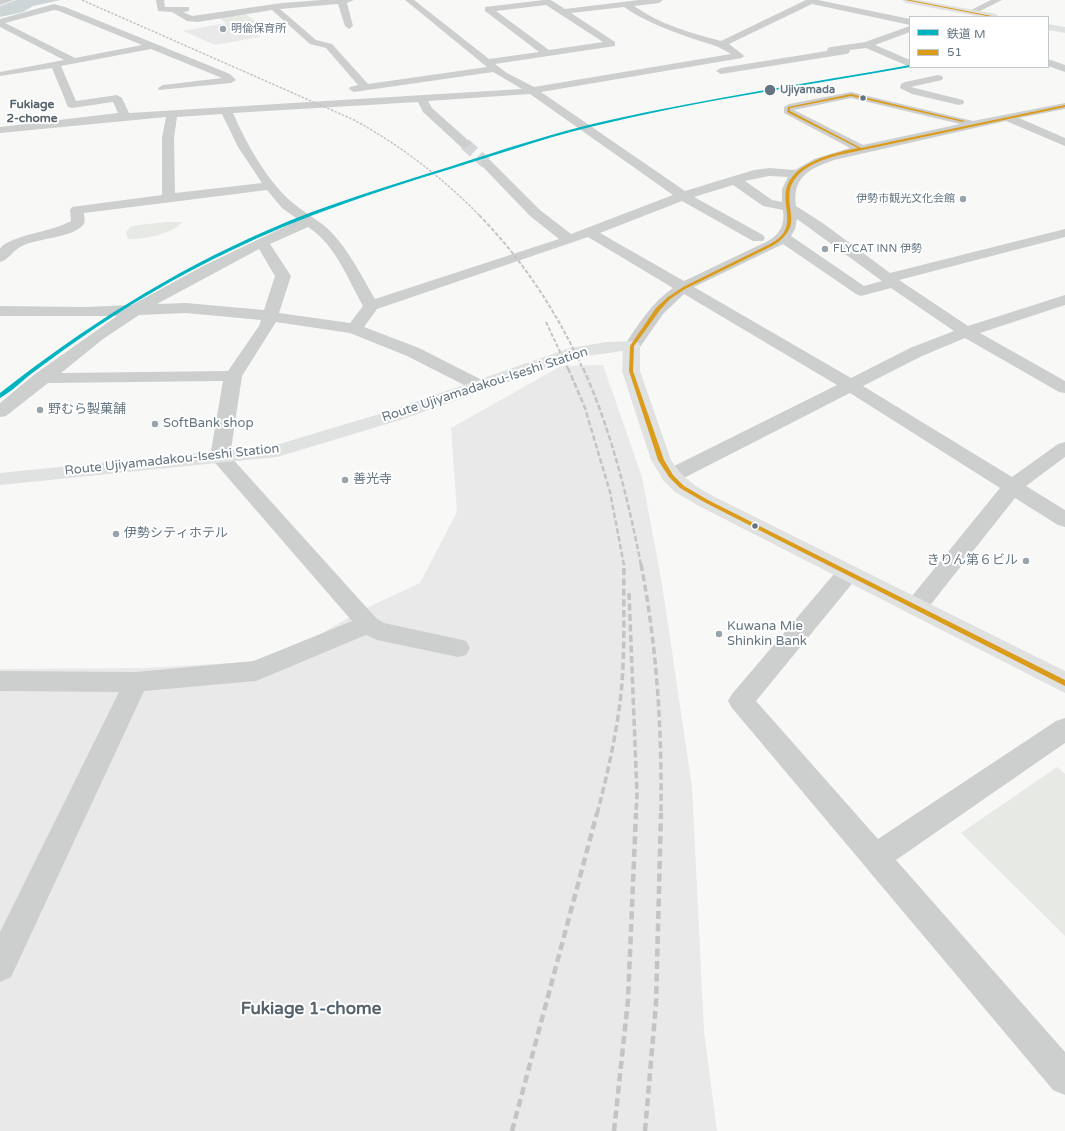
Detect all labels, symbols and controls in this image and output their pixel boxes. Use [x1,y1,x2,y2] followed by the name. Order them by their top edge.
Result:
[909,16,1049,68] legend
[231,22,286,36] place label: 明倫保育所
[218,24,228,34] marker: 明倫保育所
[947,27,986,41] text: 鉄道 M
[947,45,962,59] text: 51
[763,83,777,97] marker: Ujiyamada
[780,83,835,97] place label: Ujiyamada
[858,93,868,103] unlabelled marker
[6,98,58,126] district label: Fukiage 2-chome
[856,192,955,206] place label: 伊勢市観光文化会館
[958,194,968,204] marker: 伊勢市観光文化会館
[833,242,922,256] place label: FLYCAT INN 伊勢
[820,244,830,254] marker: FLYCAT INN 伊勢
[380,344,590,426] street label: Route Ujiyamadakou-Iseshi Station
[48,402,126,418] place label: 野むら製菓舗
[35,405,45,415] marker: 野むら製菓舗
[163,416,254,432] place label: SoftBank shop
[150,419,160,429] marker: SoftBank shop
[64,441,280,479] street label: Route Ujiyamadakou-Iseshi Station
[353,472,392,488] place label: 善光寺
[340,475,350,485] marker: 善光寺
[750,521,760,531] unlabelled marker
[124,526,228,542] place label: 伊勢シティホテル
[111,529,121,539] marker: 伊勢シティホテル
[927,553,1018,569] place label: きりん第６ビル
[1021,556,1031,566] marker: きりん第６ビル
[727,619,807,650] place label: Kuwana Mie Shinkin Bank
[714,629,724,639] marker: Kuwana Mie Shinkin Bank
[241,1000,381,1020] district label: Fukiage 1-chome

